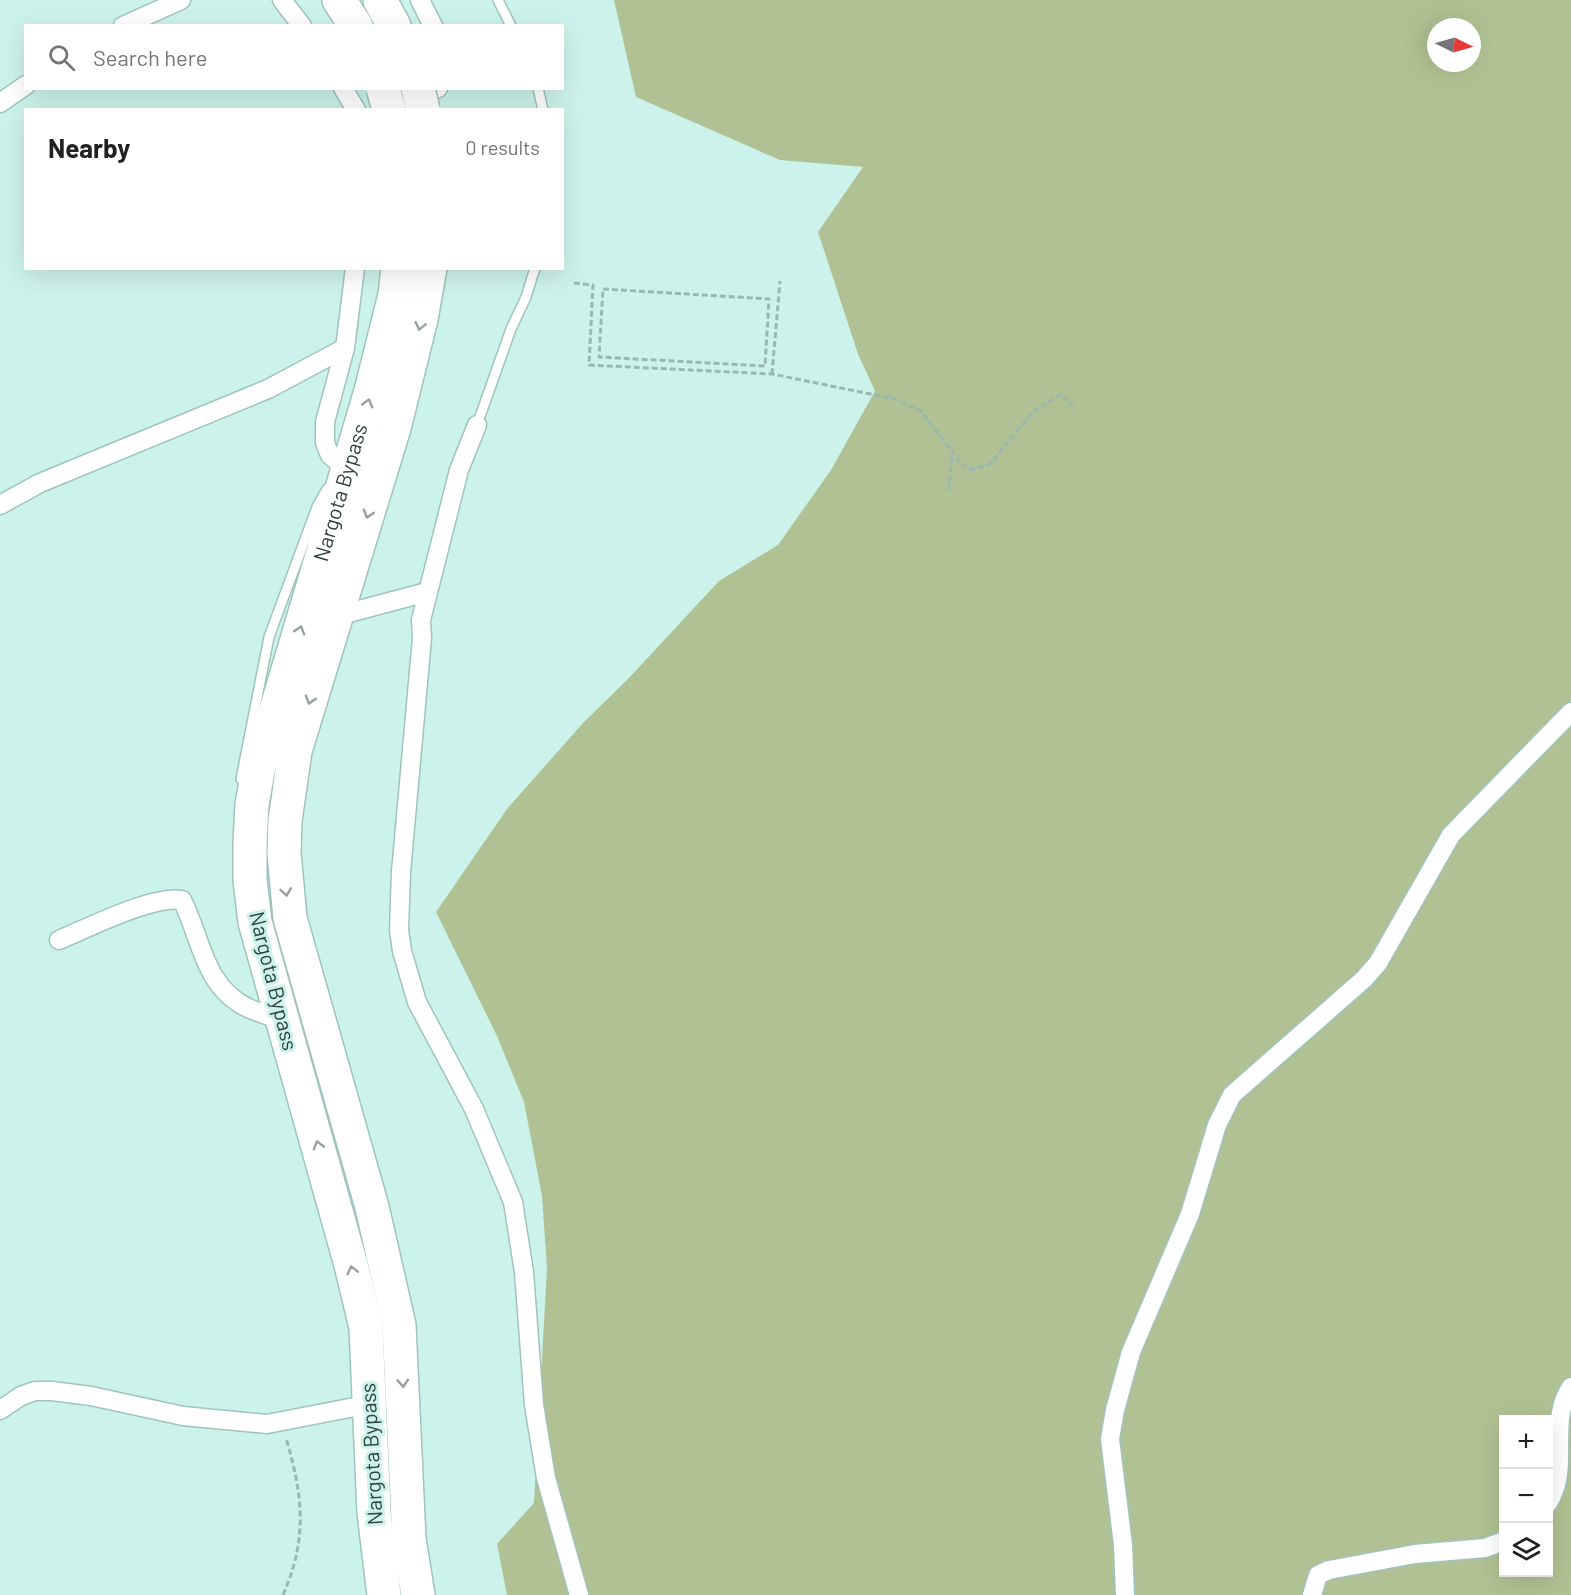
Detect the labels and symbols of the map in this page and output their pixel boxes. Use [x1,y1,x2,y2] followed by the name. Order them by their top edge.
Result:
[1427,18,1481,72] north arrow
[414,321,427,331] one-way arrow
[361,398,373,409] one-way arrow
[307,420,372,564] street label: Nargota Bypass
[363,508,375,519] one-way arrow
[293,625,305,636] one-way arrow
[305,694,317,705] one-way arrow
[280,887,292,897] one-way arrow
[245,909,304,1053] street label: Nargota Bypass
[313,1140,325,1151] one-way arrow
[347,1265,360,1275] one-way arrow
[396,1379,409,1388] one-way arrow
[354,1382,387,1526] street label: Nargota Bypass

